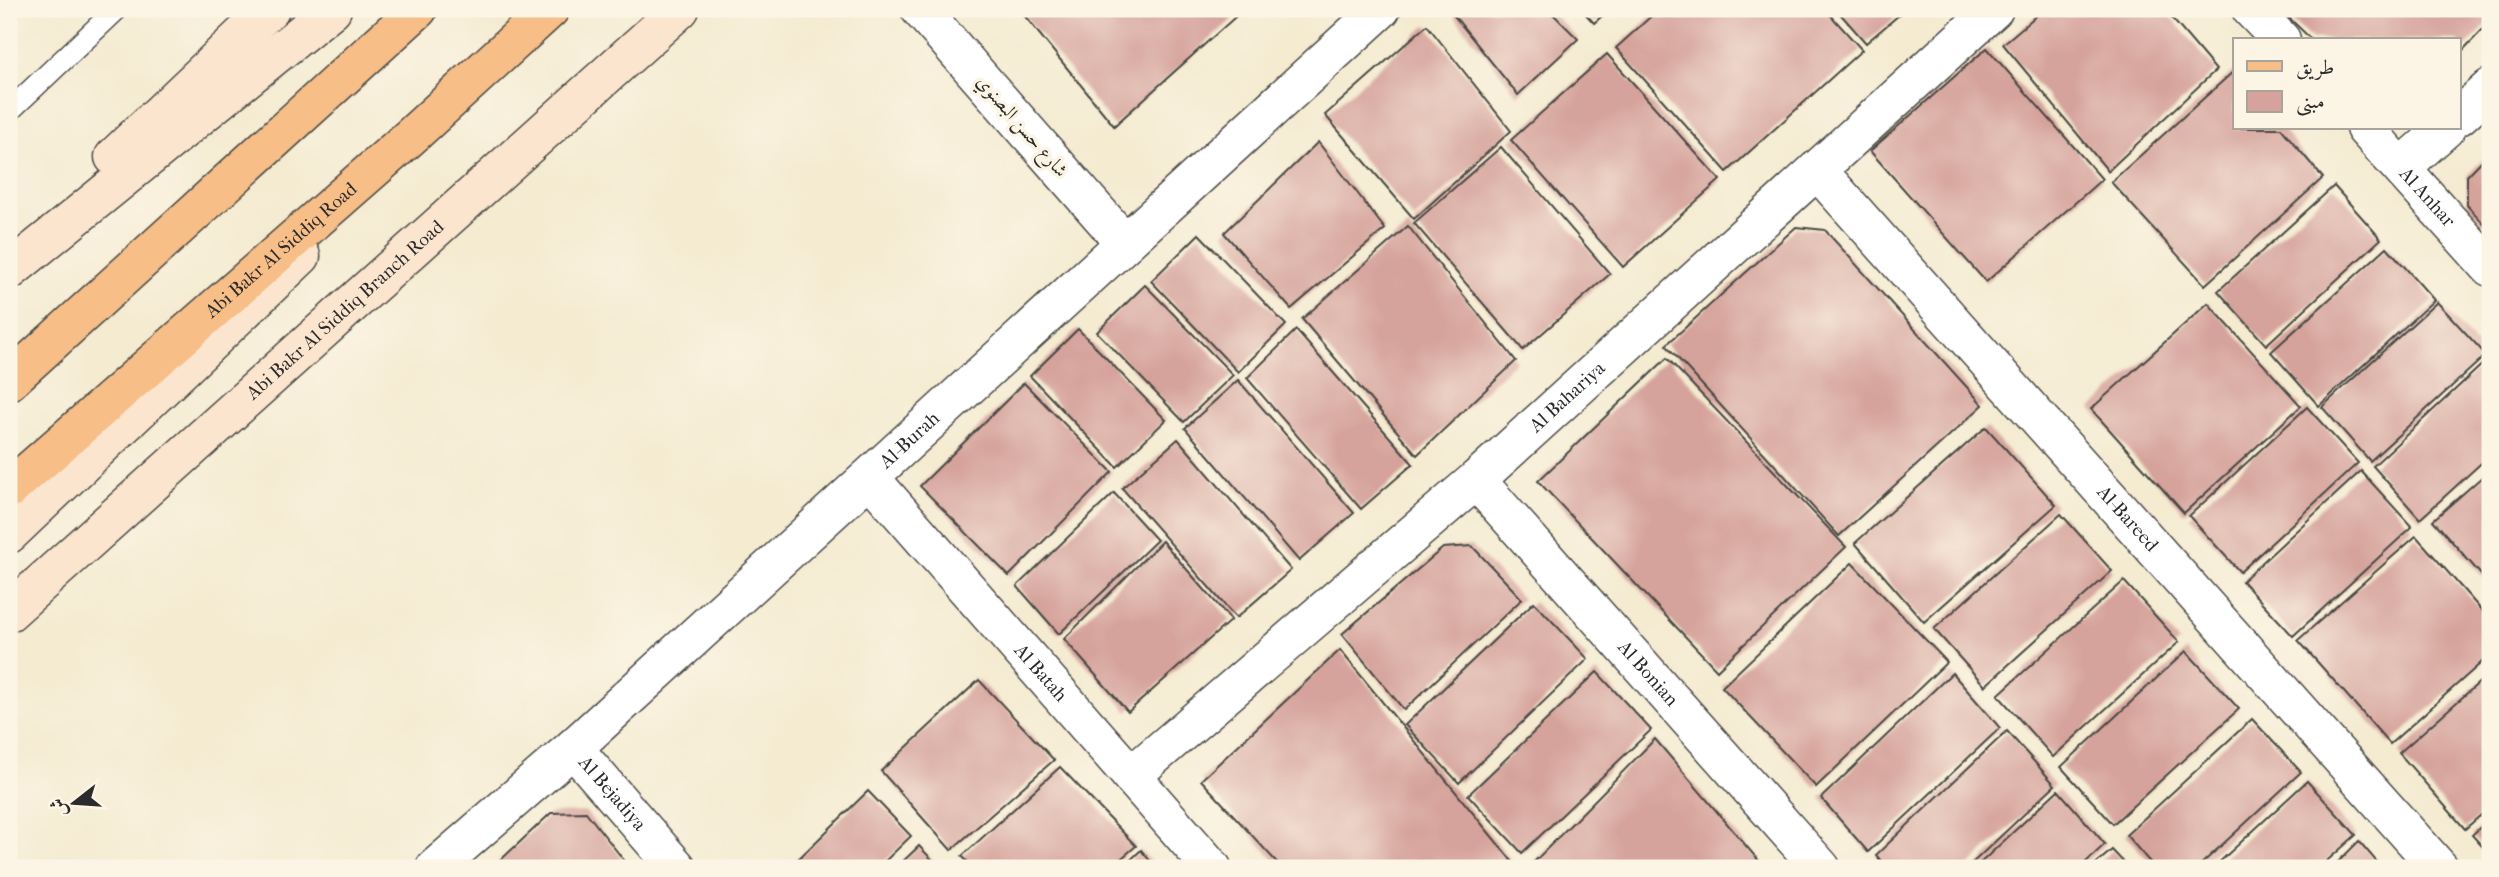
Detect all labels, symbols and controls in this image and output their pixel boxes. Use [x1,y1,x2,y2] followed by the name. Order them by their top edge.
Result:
[2233,38,2460,130] legend
[2296,55,2334,80] text: طريق
[969,71,1072,184] street label: شارع حسن البصنوي
[2296,89,2325,116] text: مبنى
[2394,162,2460,232] street label: Al Anhar
[200,177,362,323] street label: Abi Bakr Al Siddiq Road
[241,215,449,405] street label: Abi Bakr Al Siddiq Branch Road
[1524,357,1610,438] street label: Al Bahariya
[874,407,944,474] street label: Al-Burah
[2092,480,2163,557] street label: Al-Bareed
[1613,636,1683,711] street label: Al Bonian
[1009,639,1072,706] street label: Al Batah
[573,751,651,835] street label: Al Bejadiya
[38,768,108,838] north arrow
[45,795,72,820] text: ش

